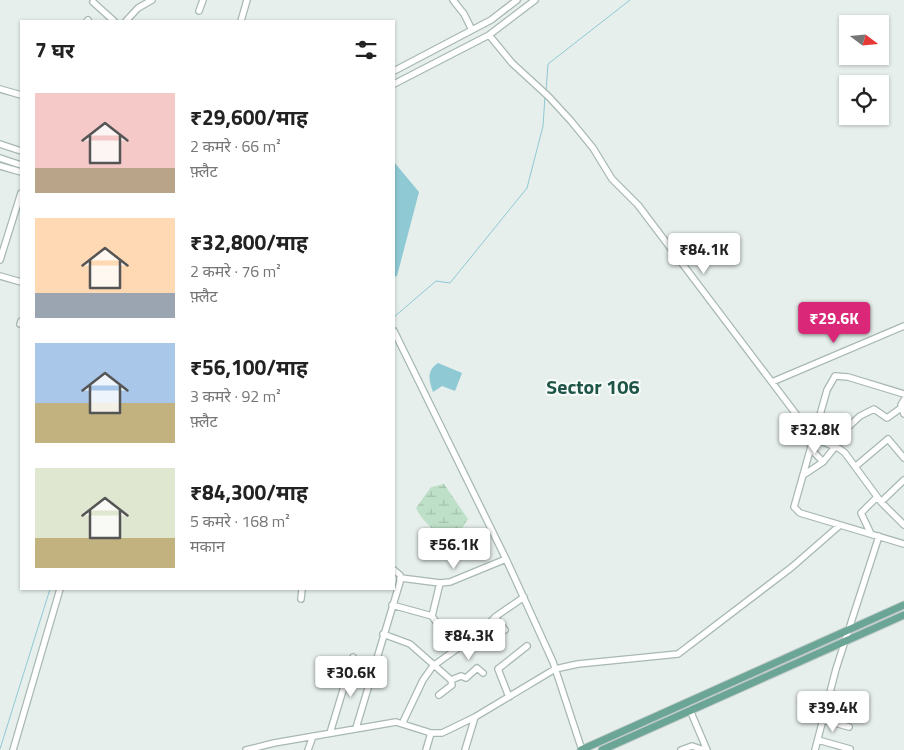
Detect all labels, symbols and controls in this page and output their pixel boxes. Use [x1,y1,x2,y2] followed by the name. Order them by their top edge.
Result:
[839,15,889,65] north arrow
[839,15,889,125] map controls
[35,34,74,66] text: 7 घर
[352,36,380,64] icon: filters
[839,75,889,125] button: locate
[190,101,308,133] text: ₹29,600/माह
[75,113,135,173] icon: home
[190,134,281,158] text: 2 कमरे · 66 m²
[190,159,218,183] text: फ़्लैट
[190,226,308,258] text: ₹32,800/माह
[663,232,745,275] pin: ₹84.1K
[679,237,729,261] text: ₹84.1K
[75,238,135,298] icon: home
[190,259,281,283] text: 2 कमरे · 76 m²
[190,284,218,308] text: फ़्लैट
[793,302,875,344] pin: ₹29.6K
[809,306,859,330] text: ₹29.6K
[190,351,308,383] text: ₹56,100/माह
[75,363,135,423] icon: home
[546,371,640,402] district label: Sector 106
[190,384,281,408] text: 3 कमरे · 92 m²
[190,409,218,433] text: फ़्लैट
[774,412,856,455] pin: ₹32.8K
[790,417,840,441] text: ₹32.8K
[190,476,308,508] text: ₹84,300/माह
[75,488,135,548] icon: home
[190,509,290,533] text: 5 कमरे · 168 m²
[413,528,495,570] pin: ₹56.1K
[429,532,479,556] text: ₹56.1K
[190,534,225,558] text: मकान
[428,618,510,661] pin: ₹84.3K
[444,623,494,647] text: ₹84.3K
[310,656,392,698] pin: ₹30.6K
[326,660,376,684] text: ₹30.6K
[792,690,874,733] pin: ₹39.4K
[808,695,858,719] text: ₹39.4K

